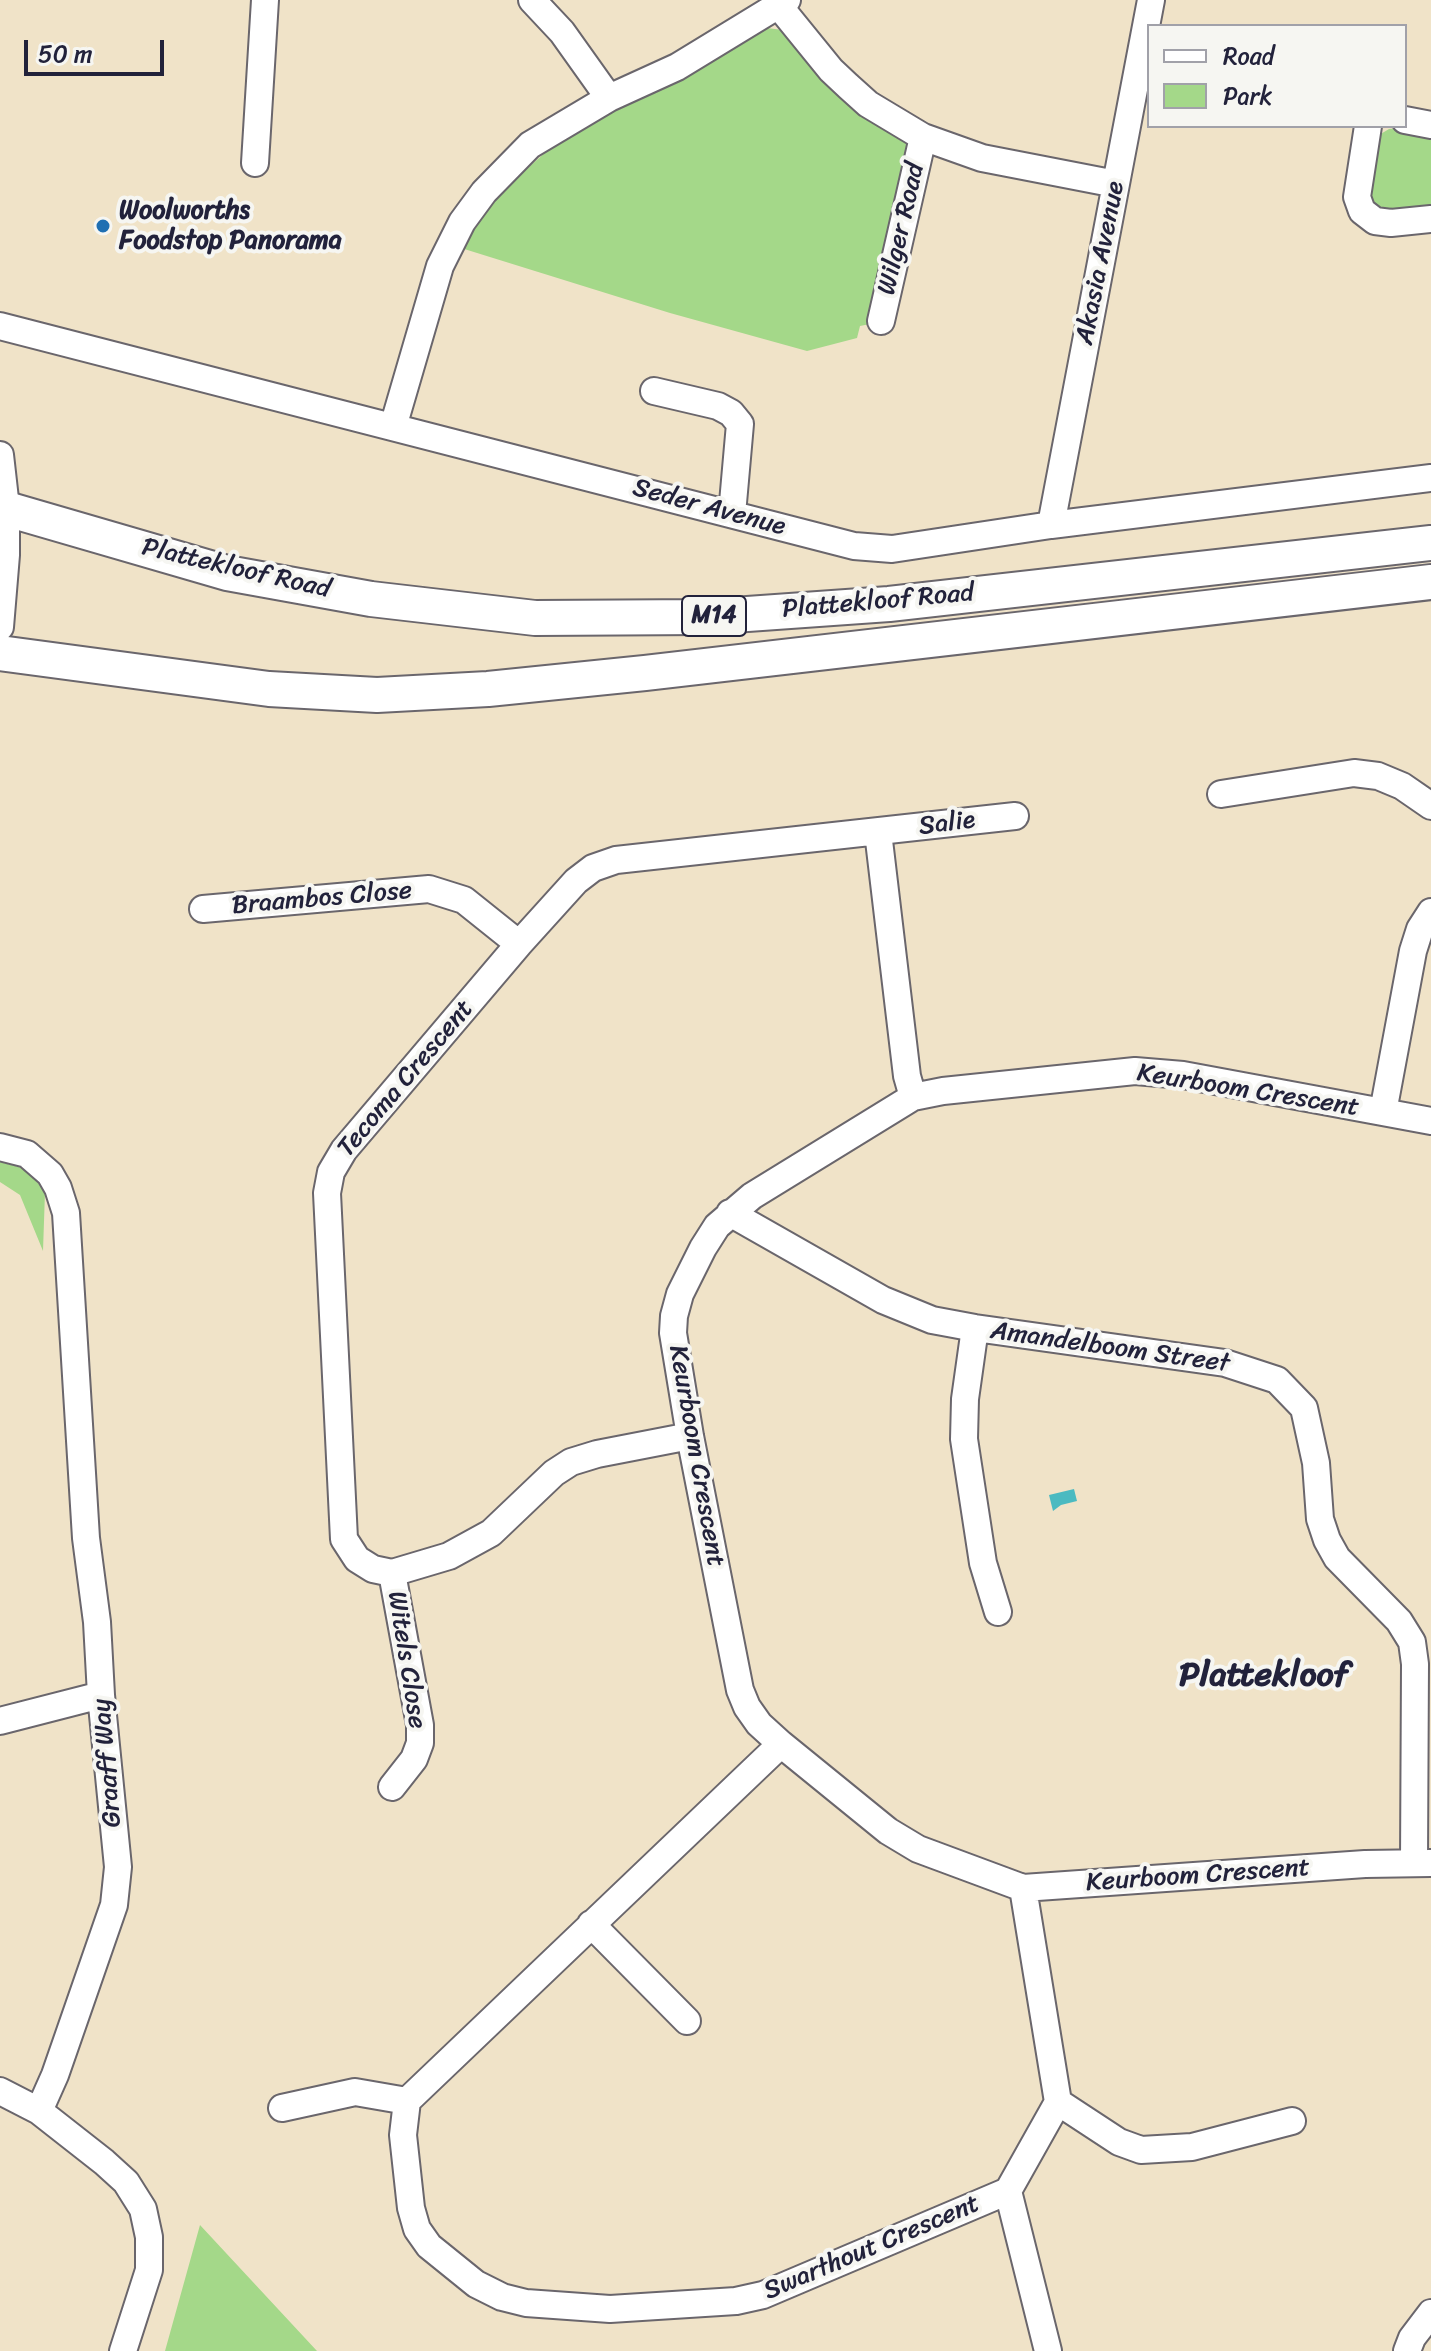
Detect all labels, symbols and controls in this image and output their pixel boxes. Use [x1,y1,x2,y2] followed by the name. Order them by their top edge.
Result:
[28,24,168,74] scale bar
[1147,24,1407,128] legend
[38,33,93,75] text: 50 m
[1223,35,1274,77] text: Road
[1223,75,1272,117] text: Park
[872,160,932,298] street label: Wilger Road
[1070,179,1132,347] street label: Akasia Avenue
[119,195,342,256] place label: Woolworths Foodstop Panorama
[94,217,112,235] marker: Woolworths Foodstop Panorama
[629,473,789,543] street label: Seder Avenue
[139,532,333,606] street label: Plattekloof Road
[781,578,975,626] street label: Plattekloof Road
[682,596,746,636] road number: M14
[917,805,977,843] street label: Salie
[231,876,413,922] street label: Braambos Close
[331,994,481,1164] street label: Tecoma Crescent
[1135,1058,1361,1124] street label: Keurboom Crescent
[989,1316,1231,1380] street label: Amandelboom Street
[661,1343,731,1569] street label: Keurboom Crescent
[380,1589,432,1731] street label: Witels Close
[1179,1656,1349,1696] district label: Plattekloof
[87,1697,129,1829] street label: Graaff Way
[1085,1853,1311,1899] street label: Keurboom Crescent
[759,2188,985,2308] street label: Swarthout Crescent

